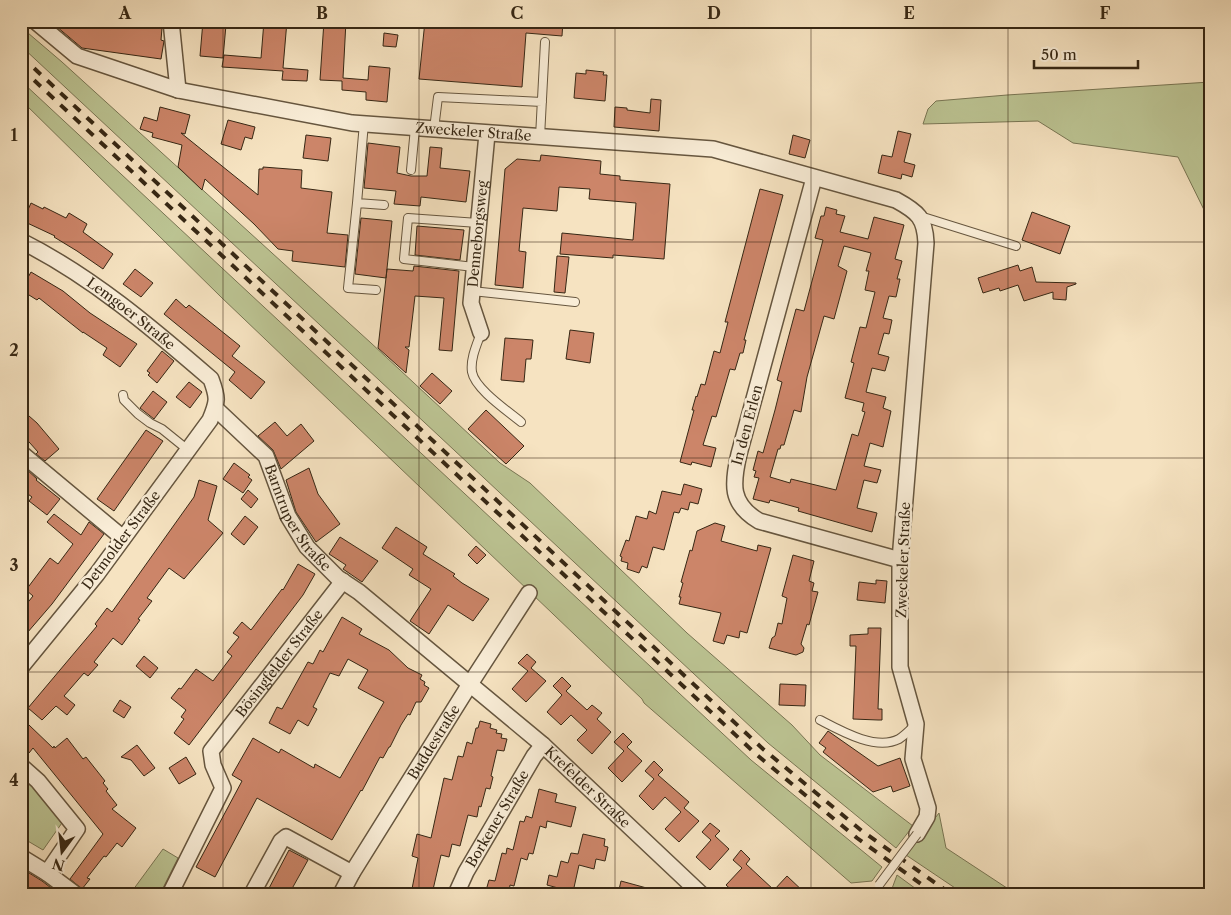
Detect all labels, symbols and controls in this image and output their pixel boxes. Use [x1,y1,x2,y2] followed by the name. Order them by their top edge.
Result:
[118,3,132,23] text: A
[316,3,328,23] text: B
[511,3,523,23] text: C
[707,3,721,23] text: D
[903,3,915,23] text: E
[1100,3,1111,23] text: F
[1034,38,1137,70] scale bar
[1041,45,1077,64] text: 50 m
[415,119,532,145] street label: Zweckeler Straße
[10,125,18,145] text: 1
[464,179,492,288] street label: Denneborgsweg
[83,274,179,354] street label: Lemgoer Straße
[9,340,19,360] text: 2
[728,382,766,467] street label: In den Erlen
[261,462,335,575] street label: Barntruper Straße
[78,487,164,593] street label: Detmolder Straße
[892,501,914,618] street label: Zweckeler Straße
[9,555,19,575] text: 3
[232,605,327,721] street label: Bösingfelder Straße
[404,701,464,783] street label: Buddestraße
[541,742,634,832] street label: Krefelder Straße
[462,767,533,871] street label: Borkener Straße
[9,770,19,790] text: 4
[38,828,88,878] north arrow
[50,854,67,875] text: N

